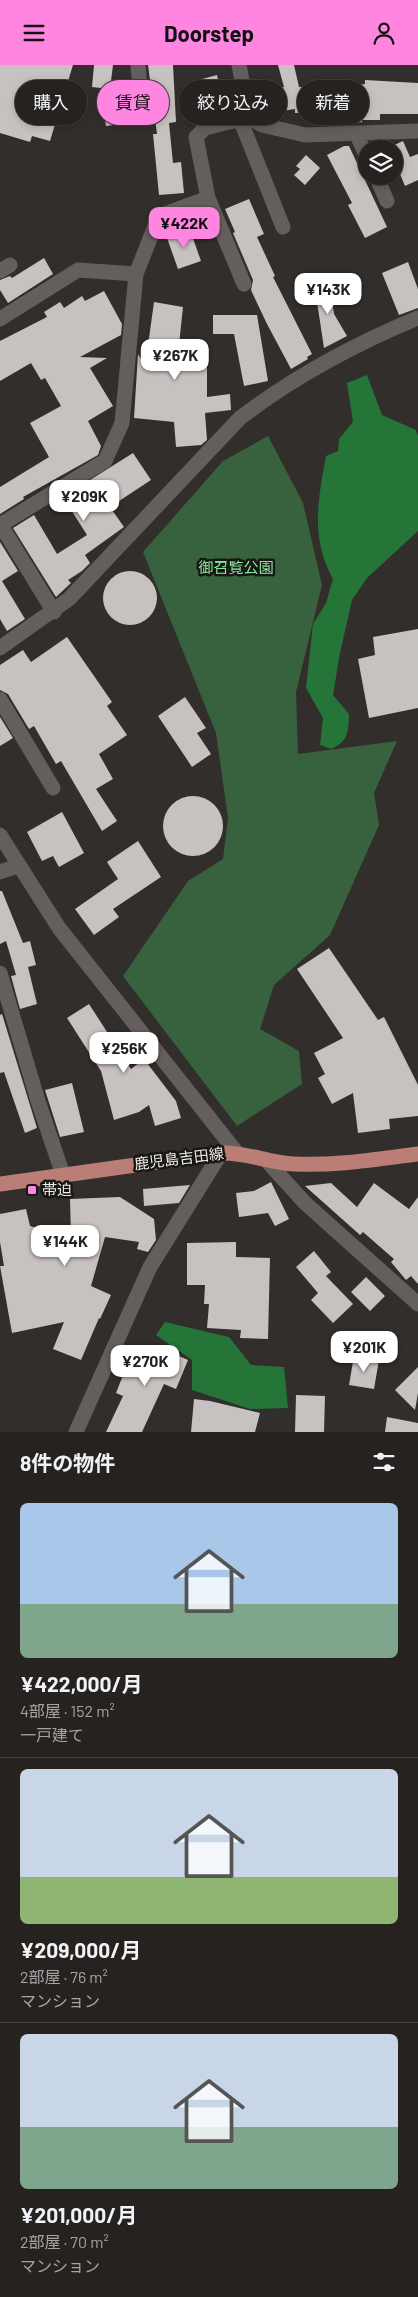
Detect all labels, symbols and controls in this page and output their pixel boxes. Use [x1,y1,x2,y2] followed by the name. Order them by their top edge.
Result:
[20,19,48,47] icon: menu
[370,19,398,47] icon: person
[164,20,254,46] text: Doorstep
[15,80,87,125] chip: 購入
[97,80,169,125] chip: 賃貸
[179,80,287,125] chip: 絞り込み
[297,80,369,125] chip: 新着
[358,140,403,185] map controls
[358,140,403,185] button: layers
[149,207,219,249] pin: ¥422K
[160,213,208,232] text: ¥422K
[293,273,363,315] pin: ¥143K
[306,279,350,298] text: ¥143K
[140,339,210,381] pin: ¥267K
[152,345,198,364] text: ¥267K
[49,479,119,522] pin: ¥209K
[60,486,108,505] text: ¥209K
[198,558,274,576] park label: 御召覧公園
[89,1031,159,1074] pin: ¥256K
[100,1038,148,1057] text: ¥256K
[133,1144,225,1172] street label: 鹿児島吉田線
[42,1180,72,1198] place label: 帯迫
[26,1184,38,1196] marker: 帯迫
[30,1225,100,1267] pin: ¥144K
[42,1231,88,1250] text: ¥144K
[329,1331,399,1373] pin: ¥201K
[342,1337,386,1356] text: ¥201K
[110,1345,180,1387] pin: ¥270K
[121,1351,169,1370] text: ¥270K
[370,1448,398,1476] icon: filters
[20,1450,115,1475] text: 8件の物件
[164,1536,254,1626] icon: home
[20,1671,143,1696] text: ¥422,000/月
[20,1701,115,1720] text: 4部屋 · 152 m²
[20,1725,84,1744] text: 一戸建て
[164,1801,254,1891] icon: home
[20,1937,141,1962] text: ¥209,000/月
[20,1967,108,1986] text: 2部屋 · 76 m²
[20,1991,100,2010] text: マンション
[164,2066,254,2156] icon: home
[20,2202,137,2227] text: ¥201,000/月
[20,2232,109,2251] text: 2部屋 · 70 m²
[20,2256,100,2275] text: マンション

